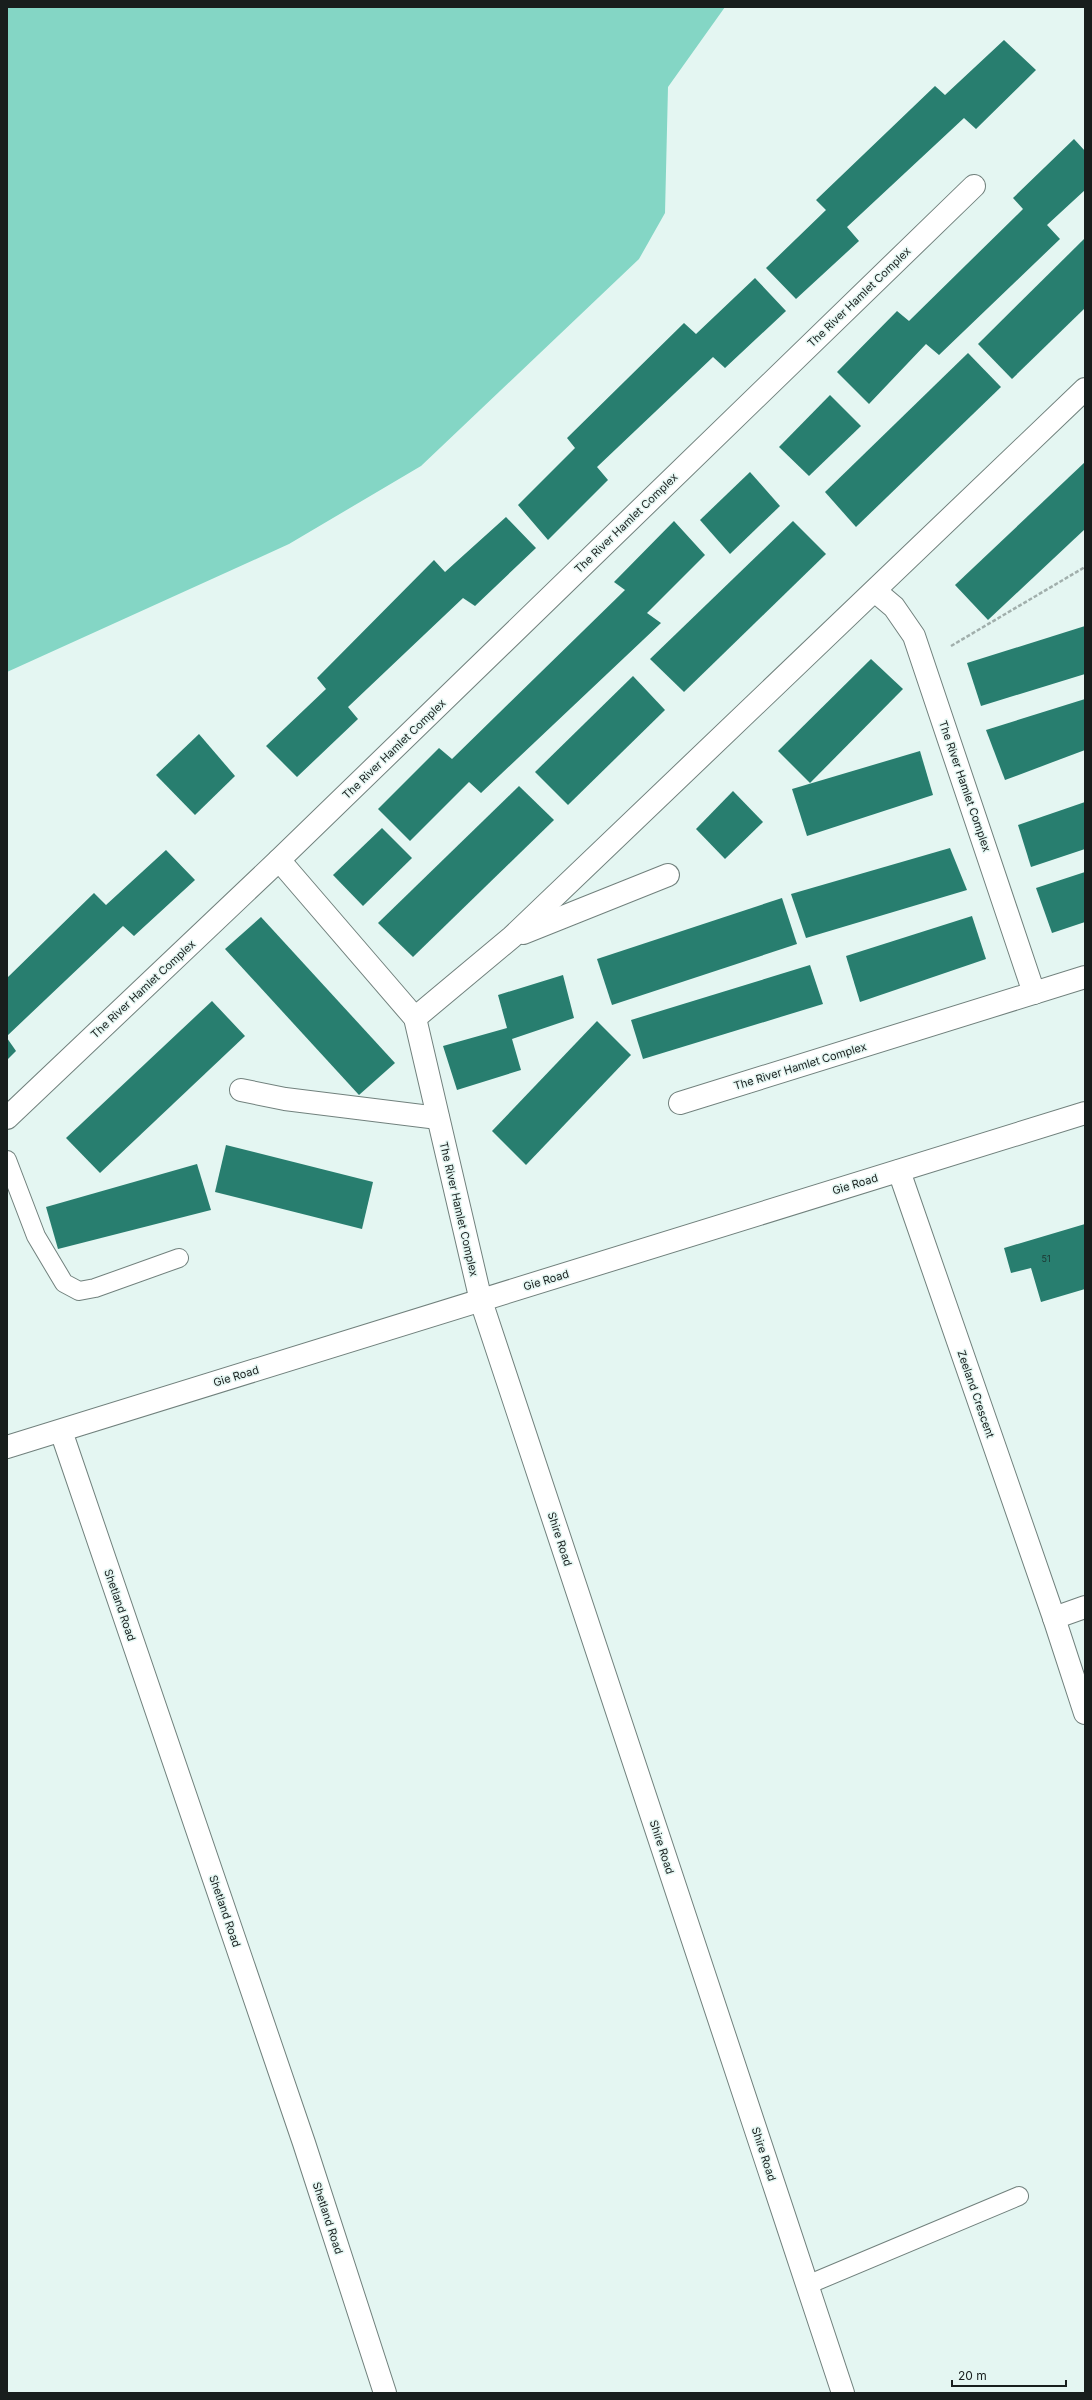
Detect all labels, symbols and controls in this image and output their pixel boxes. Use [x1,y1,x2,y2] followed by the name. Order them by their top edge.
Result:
[804,244,914,350] street label: The River Hamlet Complex
[571,470,681,576] street label: The River Hamlet Complex
[339,696,449,802] street label: The River Hamlet Complex
[936,718,994,854] street label: The River Hamlet Complex
[88,937,198,1041] street label: The River Hamlet Complex
[732,1039,868,1093] street label: The River Hamlet Complex
[437,1140,481,1278] street label: The River Hamlet Complex
[831,1170,879,1198] street label: Gie Road
[1041,1253,1051,1264] house number: 51
[522,1266,570,1294] street label: Gie Road
[954,1348,998,1440] street label: Zeeland Crescent
[212,1362,260,1390] street label: Gie Road
[545,1510,575,1568] street label: Shire Road
[101,1567,139,1643] street label: Shetland Road
[647,1818,677,1876] street label: Shire Road
[206,1873,244,1949] street label: Shetland Road
[749,2125,779,2183] street label: Shire Road
[310,2180,346,2256] street label: Shetland Road
[952,2362,1066,2388] scale bar
[958,2368,987,2383] text: 20 m

